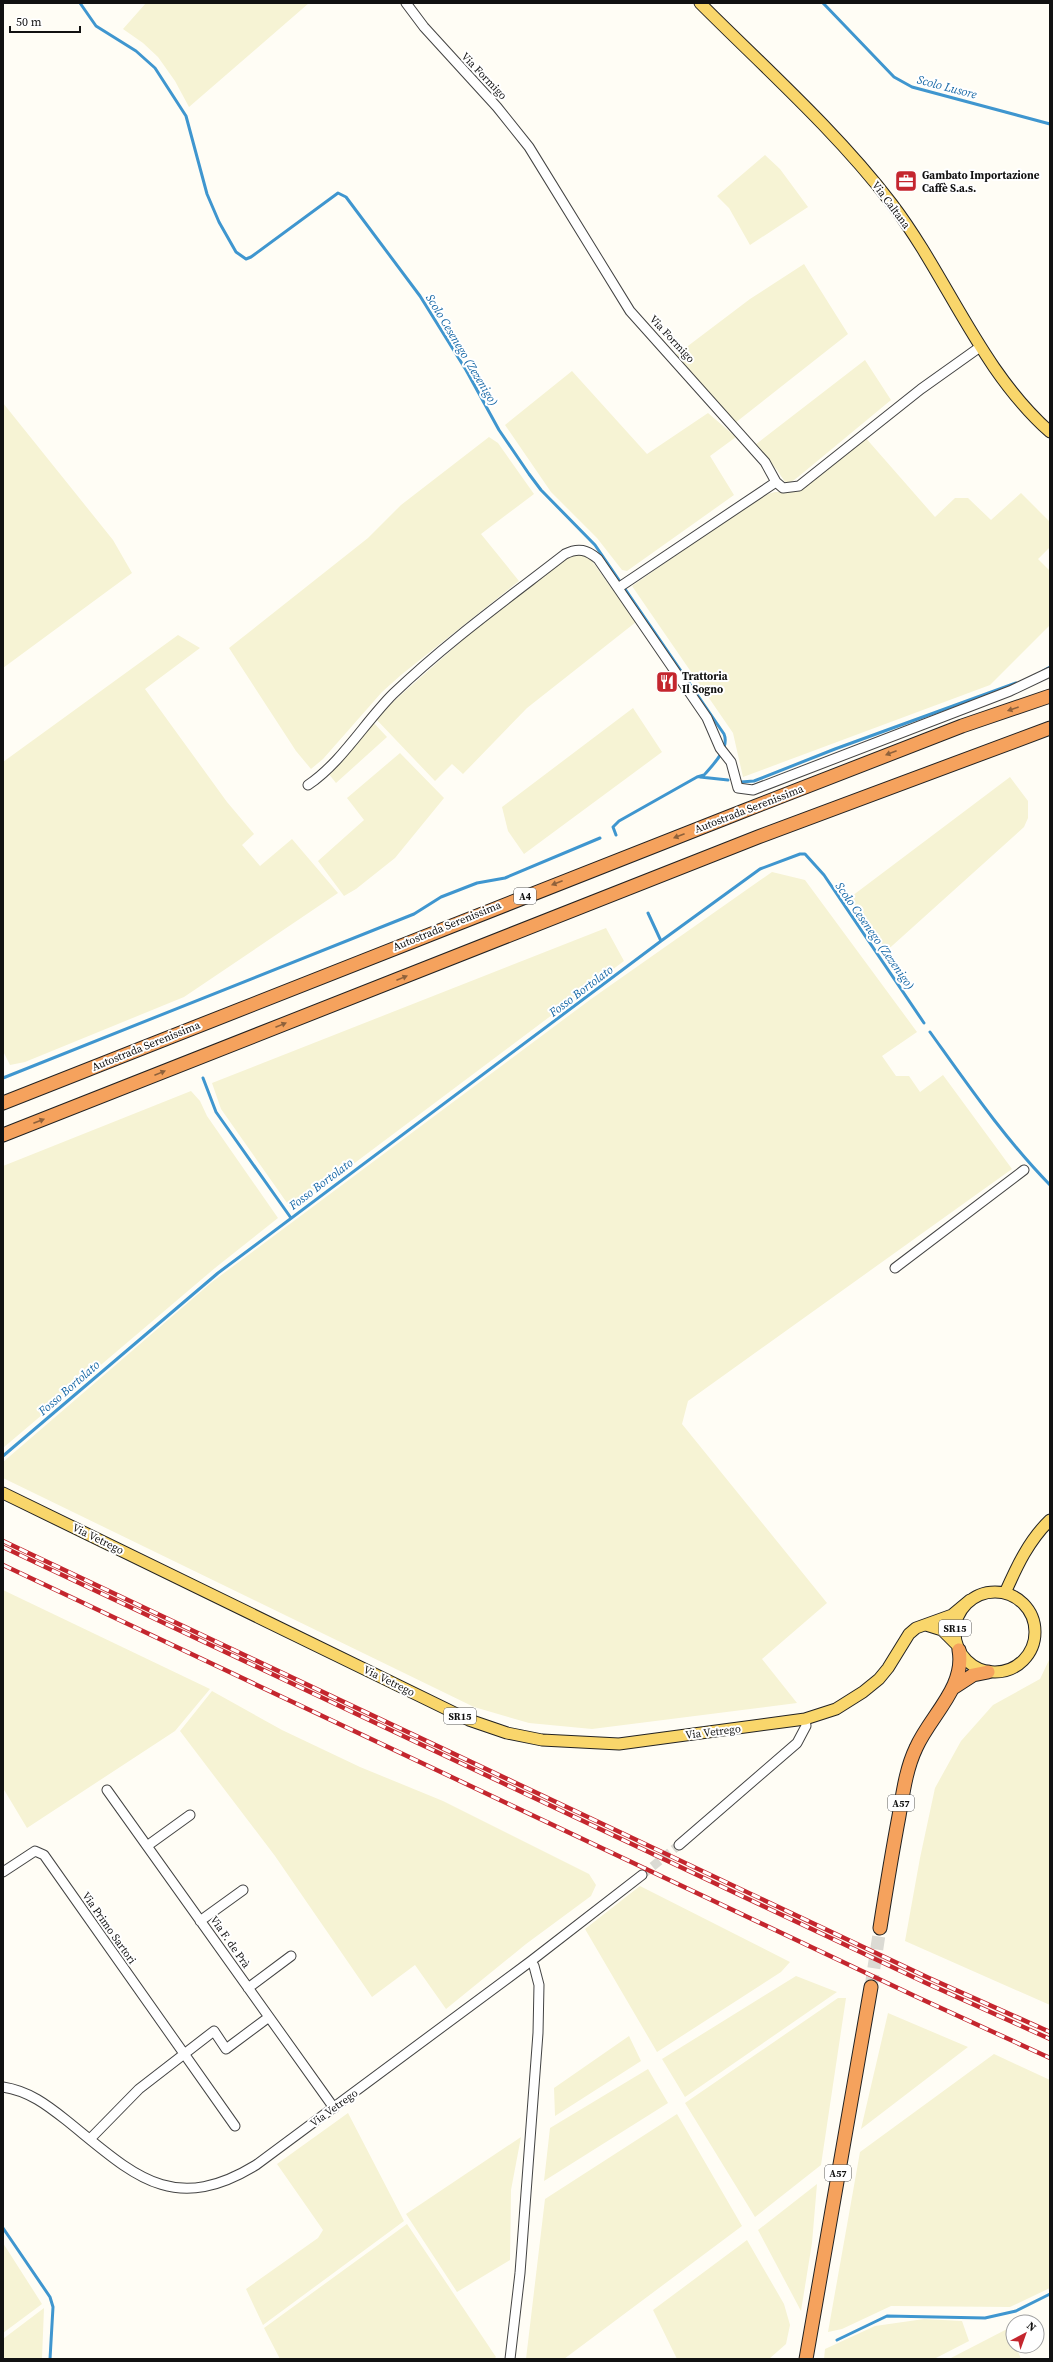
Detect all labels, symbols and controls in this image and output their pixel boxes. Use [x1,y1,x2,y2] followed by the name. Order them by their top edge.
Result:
[10,8,80,34] scale bar
[16,14,42,30] text: 50 m
[458,49,510,103] street label: Via Formigo
[915,71,979,103] water label: Scolo Lusore
[893,168,919,194] office icon: Gambato Importazione Caffè S.a.s.
[922,168,1040,196] place label: Gambato Importazione Caffè S.a.s.
[868,178,914,232] street label: Via Caltana
[422,291,502,409] water label: Scolo Cesenego (Zezenigo)
[646,312,698,366] street label: Via Formigo
[654,669,680,695] restaurant icon: Trattoria Il Sogno
[682,669,728,697] place label: Trattoria Il Sogno
[1007,706,1019,712] one-way arrow
[885,751,897,757] one-way arrow
[692,781,806,837] street label: Autostrada Serenissima
[672,833,684,839] one-way arrow
[832,879,918,993] water label: Scolo Cesenego (Zezenigo)
[552,880,563,886] one-way arrow
[514,888,536,904] road number: A4
[391,897,504,955] street label: Autostrada Serenissima
[545,962,616,1021] water label: Fosso Bortolato
[397,974,409,980] one-way arrow
[90,1017,203,1075] street label: Autostrada Serenissima
[276,1022,288,1028] one-way arrow
[155,1070,166,1076] one-way arrow
[34,1117,46,1123] one-way arrow
[285,1155,356,1214] water label: Fosso Bortolato
[34,1357,103,1420] water label: Fosso Bortolato
[70,1520,126,1558] street label: Via Vetrego
[939,1620,971,1636] road number: SR15
[361,1662,417,1700] street label: Via Vetrego
[444,1708,476,1724] road number: SR15
[684,1721,742,1743] street label: Via Vetrego
[888,1795,914,1811] road number: A57
[79,1889,139,1967] street label: Via Primo Sartori
[206,1913,254,1971] street label: Via F. de Prà
[307,2086,361,2130] street label: Via Vetrego
[825,2165,851,2181] road number: A57
[1005,2314,1045,2354] north arrow
[1023,2319,1039,2335] text: N

